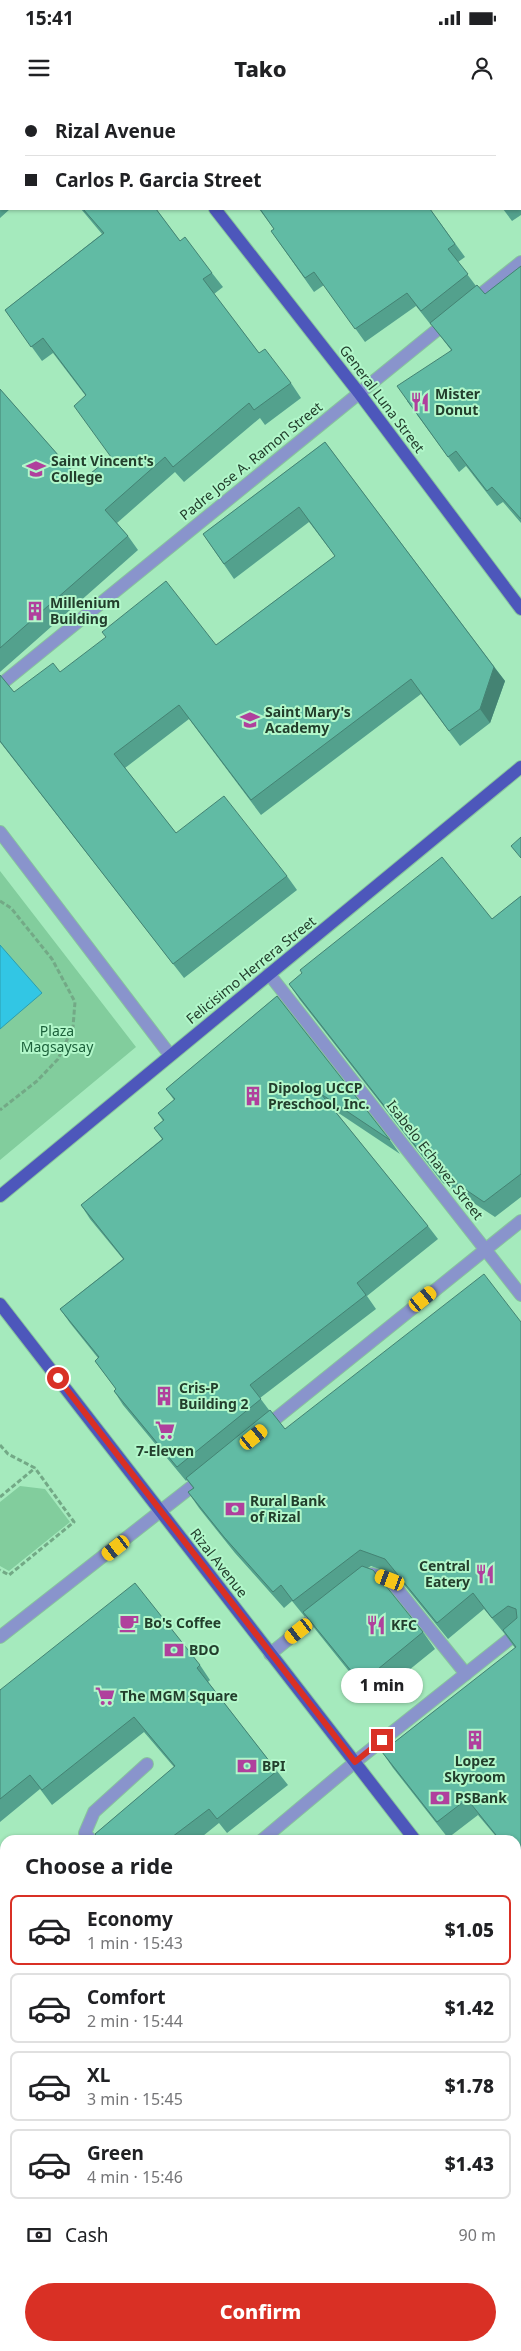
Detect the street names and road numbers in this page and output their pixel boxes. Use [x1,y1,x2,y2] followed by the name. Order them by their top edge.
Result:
[336,341,429,457] street label: General Luna Street
[175,397,326,524] street label: Padre Jose A. Ramon Street
[182,911,320,1028] street label: Felicisimo Herrera Street
[383,1096,488,1223] street label: Isabelo Echavez Street
[186,1524,253,1601] street label: Rizal Avenue

